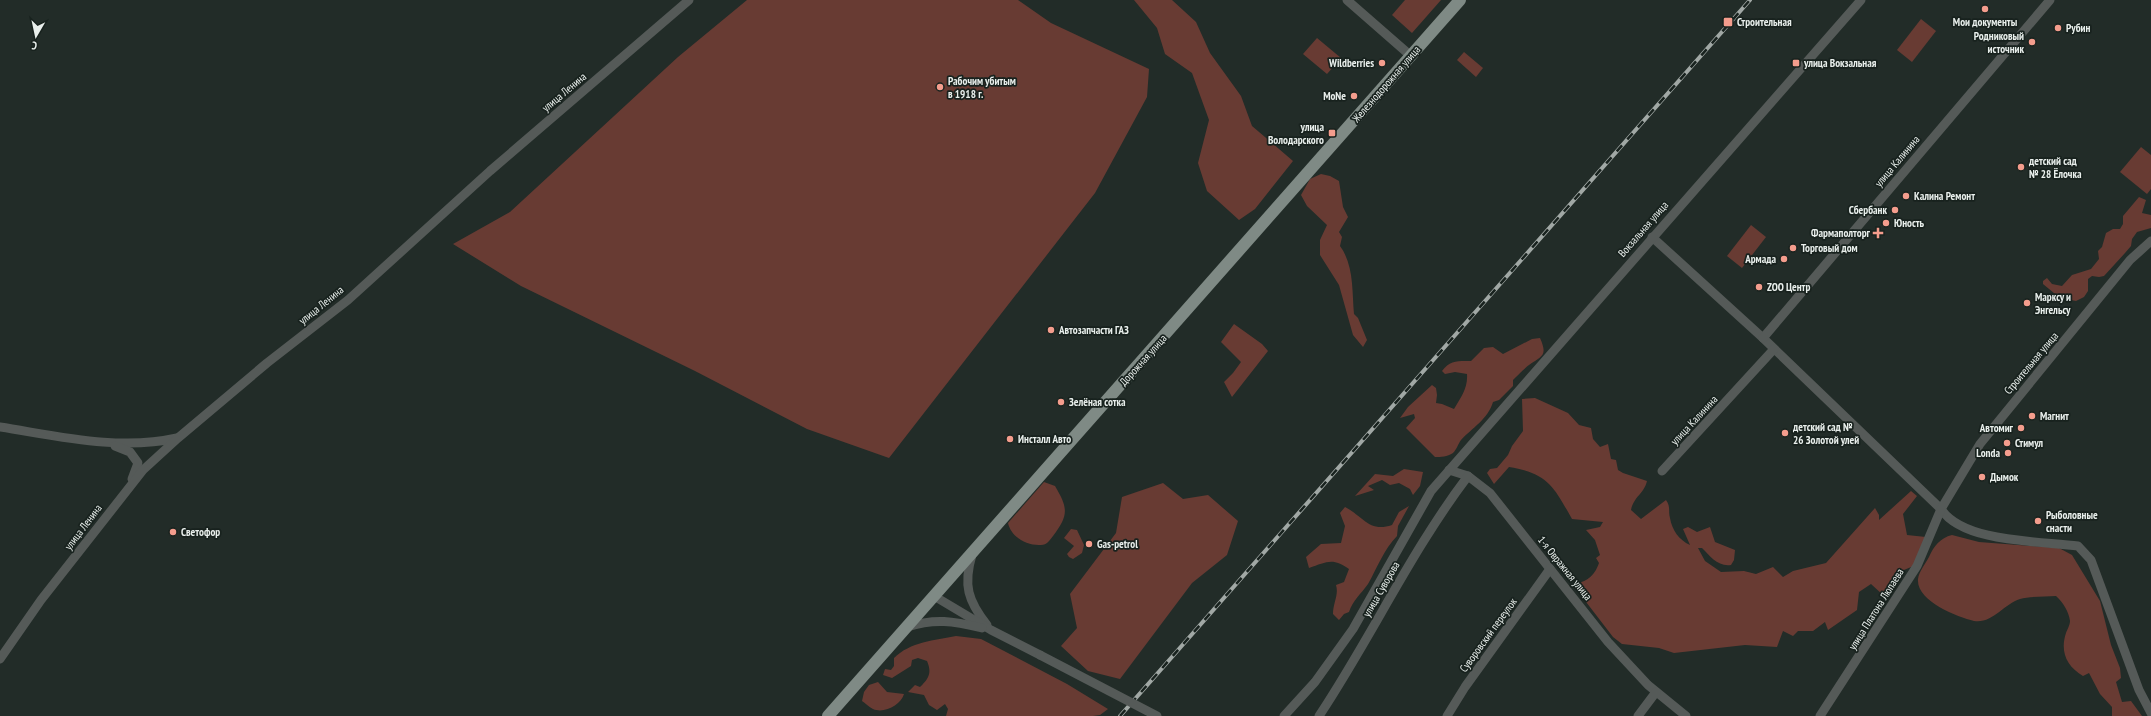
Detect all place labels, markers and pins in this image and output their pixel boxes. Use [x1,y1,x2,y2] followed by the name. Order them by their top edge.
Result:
[1980,4,1990,14] marker: Мои документы
[1737,15,1792,29] place label: Строительная
[1953,15,2018,29] place label: Мои документы
[1722,16,1734,28] marker: Строительная
[2066,21,2090,35] place label: Рубин
[2053,23,2063,33] marker: Рубин
[1974,29,2024,56] place label: Родниковый источник
[2027,37,2037,47] marker: Родниковый источник
[1328,56,1374,70] place label: Wildberries
[1803,56,1877,70] place label: улица Вокзальная
[1377,58,1387,68] marker: Wildberries
[1791,58,1801,68] marker: улица Вокзальная
[948,74,1016,101] place label: Рабочим убитым в 1918 г.
[935,82,945,92] marker: Рабочим убитым в 1918 г.
[1323,89,1346,103] place label: MoNe
[1349,91,1359,101] marker: MoNe
[1268,120,1324,147] place label: улица Володарского
[1327,128,1337,138] marker: улица Володарского
[2028,154,2082,181] place label: детский сад № 28 Ёлочка
[2016,162,2026,172] marker: детский сад № 28 Ёлочка
[1914,189,1975,203] place label: Калина Ремонт
[1901,191,1911,201] marker: Калина Ремонт
[1849,203,1887,217] place label: Сбербанк
[1890,205,1900,215] marker: Сбербанк
[1894,216,1925,230] place label: Юность
[1881,218,1891,228] marker: Юность
[1811,226,1871,240] place label: Фармаполторг
[1873,228,1883,238] marker: Фармаполторг
[1801,241,1858,255] place label: Торговый дом
[1788,243,1798,253] marker: Торговый дом
[1744,252,1776,266] place label: Армада
[1779,254,1789,264] marker: Армада
[1767,280,1810,294] place label: ZOO Центр
[1754,282,1764,292] marker: ZOO Центр
[2035,290,2071,317] place label: Марксу и Энгельсу
[2022,298,2032,308] marker: Марксу и Энгельсу
[1058,323,1129,337] place label: Автозапчасти ГАЗ
[1046,325,1056,335] marker: Автозапчасти ГАЗ
[1069,395,1126,409] place label: Зелёная сотка
[1056,397,1066,407] marker: Зелёная сотка
[2040,409,2069,423] place label: Магнит
[2027,411,2037,421] marker: Магнит
[1792,420,1859,447] place label: детский сад № 26 Золотой улей
[1979,421,2014,435] place label: Автомиг
[2016,423,2026,433] marker: Автомиг
[1780,428,1790,438] marker: детский сад № 26 Золотой улей
[1018,432,1071,446] place label: Инсталл Авто
[1005,434,1015,444] marker: Инсталл Авто
[2015,436,2043,450] place label: Стимул
[2002,438,2012,448] marker: Стимул
[1976,446,2000,460] place label: Londa
[2003,448,2013,458] marker: Londa
[1990,470,2019,484] place label: Дымок
[1977,472,1987,482] marker: Дымок
[2046,508,2098,535] place label: Рыболовные снасти
[2033,516,2043,526] marker: Рыболовные снасти
[181,525,220,539] place label: Светофор
[168,527,178,537] marker: Светофор
[1097,537,1138,551] place label: Gas-petrol
[1084,539,1094,549] marker: Gas-petrol

